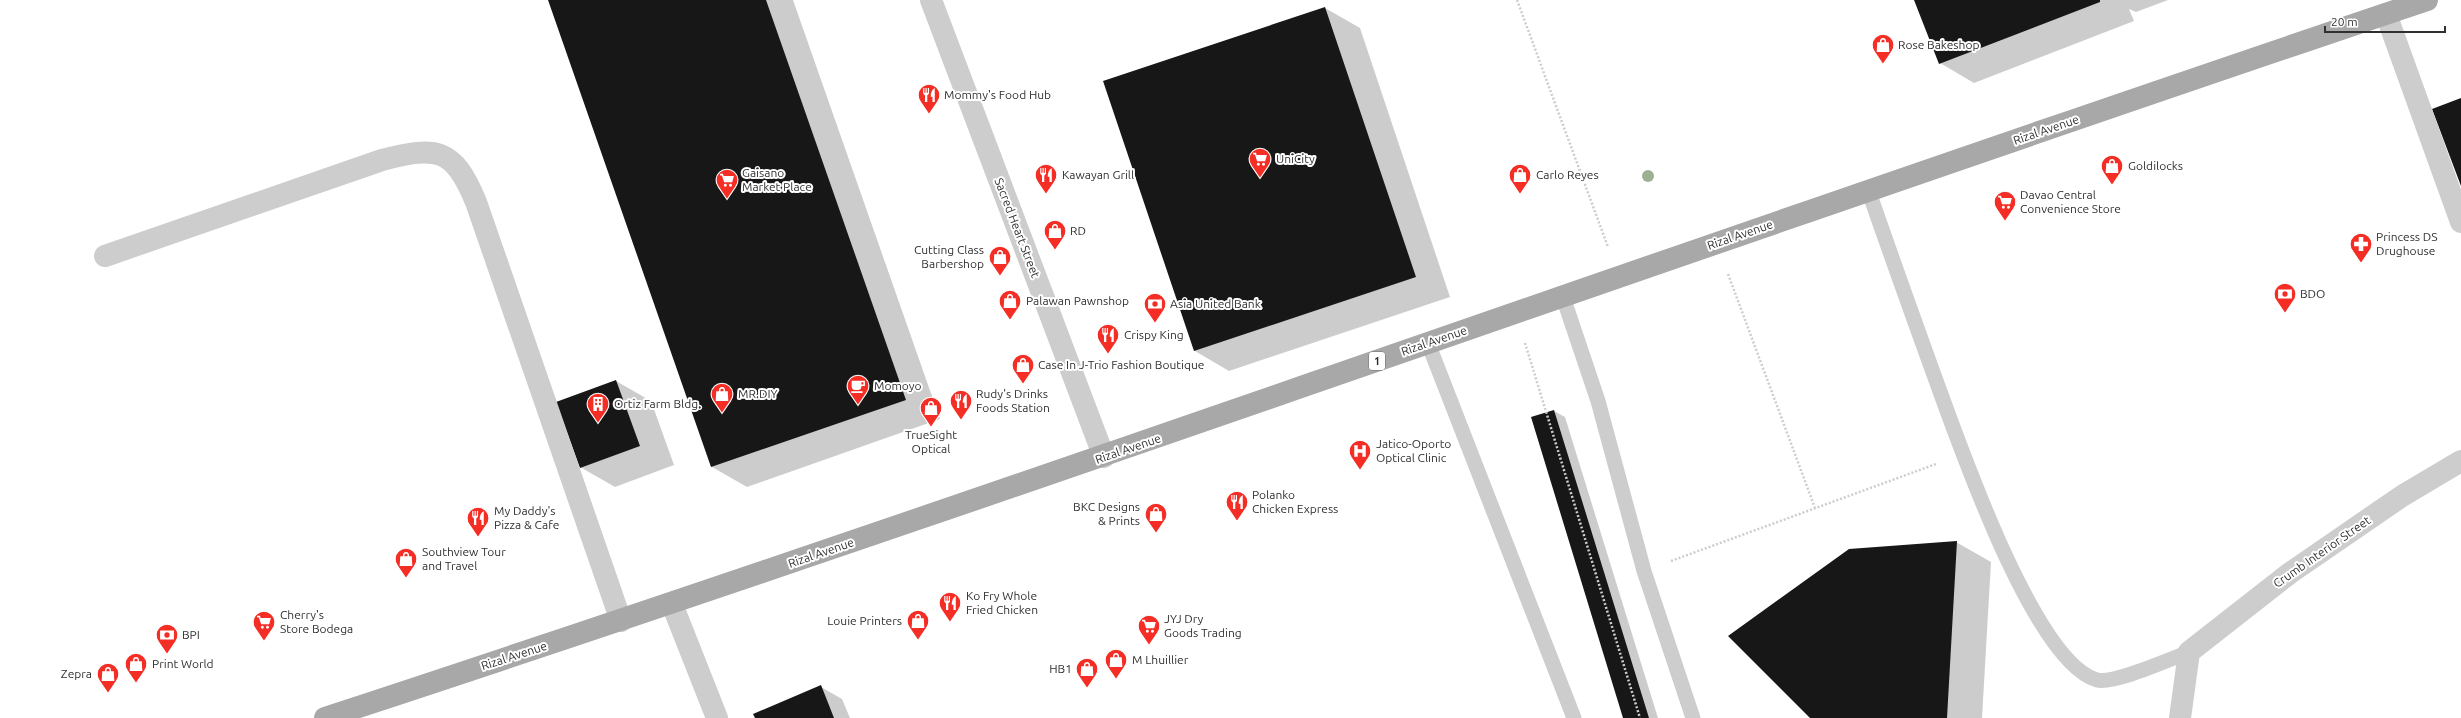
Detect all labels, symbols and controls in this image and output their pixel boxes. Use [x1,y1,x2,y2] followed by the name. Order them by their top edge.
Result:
[2325,8,2445,34] scale bar
[2331,15,2358,28] text: 20 m
[1870,32,1896,65] shop icon: Rose Bakeshop
[1898,38,1979,51] place label: Rose Bakeshop
[916,82,942,115] restaurant icon: Mommy's Food Hub
[944,88,1051,101] place label: Mommy's Food Hub
[2011,112,2080,147] street label: Rizal Avenue
[1247,146,1273,179] supermarket icon: UniCity
[1276,152,1315,165] place label: UniCity
[2099,153,2125,186] shop icon: Goldilocks
[2128,159,2183,172] place label: Goldilocks
[1033,162,1059,195] restaurant icon: Kawayan Grill
[1507,162,1533,195] shop icon: Carlo Reyes
[742,166,812,193] place label: Gaisano Market Place
[714,167,740,200] supermarket icon: Gaisano Market Place
[1062,168,1134,181] place label: Kawayan Grill
[1536,168,1599,181] place label: Carlo Reyes
[992,176,1043,280] street label: Sacred Heart Street
[2020,188,2121,215] place label: Davao Central Convenience Store
[1992,189,2018,222] supermarket icon: Davao Central Convenience Store
[1705,217,1774,252] street label: Rizal Avenue
[1042,218,1068,251] shop icon: RD
[1070,224,1086,237] place label: RD
[2376,230,2438,257] place label: Princess DS Drughouse
[2348,231,2374,264] pharmacy icon: Princess DS Drughouse
[914,243,984,270] place label: Cutting Class Barbershop
[987,244,1013,277] shop icon: Cutting Class Barbershop
[2272,281,2298,314] bank icon: BDO
[2300,287,2325,300] place label: BDO
[997,288,1023,321] shop icon: Palawan Pawnshop
[1142,291,1168,324] bank icon: Asia United Bank
[1026,294,1129,307] place label: Palawan Pawnshop
[1170,297,1261,310] place label: Asia United Bank
[1095,322,1121,355] restaurant icon: Crispy King
[1399,323,1468,358] street label: Rizal Avenue
[1124,328,1184,341] place label: Crispy King
[1010,352,1036,385] shop icon: Case In J-Trio Fashion Boutique
[1369,352,1385,370] road number: 1
[1038,358,1204,371] place label: Case In J-Trio Fashion Boutique
[845,373,871,406] cafe icon: Momoyo
[874,379,922,392] place label: Momoyo
[709,381,735,414] shop icon: MR.DIY
[738,387,778,400] place label: MR.DIY
[976,387,1050,414] place label: Rudy's Drinks Foods Station
[948,388,974,421] restaurant icon: Rudy's Drinks Foods Station
[585,391,611,424] building icon: Ortiz Farm Bldg.
[918,395,944,428] shop icon: TrueSight Optical
[614,397,701,410] place label: Ortiz Farm Bldg.
[905,428,957,455] place label: TrueSight Optical
[1093,431,1162,466] street label: Rizal Avenue
[1376,437,1451,464] place label: Jatico-Oporto Optical Clinic
[1347,438,1373,471] hospital icon: Jatico-Oporto Optical Clinic
[1252,488,1338,515] place label: Polanko Chicken Express
[1224,489,1250,522] restaurant icon: Polanko Chicken Express
[1073,500,1140,527] place label: BKC Designs & Prints
[1143,501,1169,534] shop icon: BKC Designs & Prints
[494,504,559,531] place label: My Daddy's Pizza & Cafe
[465,505,491,538] restaurant icon: My Daddy's Pizza & Cafe
[2271,513,2373,590] street label: Crumb Interior Street
[786,535,855,570] street label: Rizal Avenue
[422,545,506,572] place label: Southview Tour and Travel
[393,546,419,579] shop icon: Southview Tour and Travel
[966,589,1038,616] place label: Ko Fry Whole Fried Chicken
[937,590,963,623] restaurant icon: Ko Fry Whole Fried Chicken
[280,608,353,635] place label: Cherry's Store Bodega
[905,608,931,641] shop icon: Louie Printers
[251,609,277,642] supermarket icon: Cherry's Store Bodega
[1164,612,1242,639] place label: JYJ Dry Goods Trading
[1136,613,1162,646] supermarket icon: JYJ Dry Goods Trading
[827,614,902,627] place label: Louie Printers
[154,622,180,655] bank icon: BPI
[182,628,200,641] place label: BPI
[479,639,548,672] street label: Rizal Avenue
[1103,647,1129,680] shop icon: M Lhuillier
[123,651,149,684] shop icon: Print World
[1132,653,1189,666] place label: M Lhuillier
[1074,656,1100,689] shop icon: HB1
[152,657,214,670] place label: Print World
[95,661,121,694] shop icon: Zepra
[1049,662,1072,675] place label: HB1
[61,667,92,680] place label: Zepra

